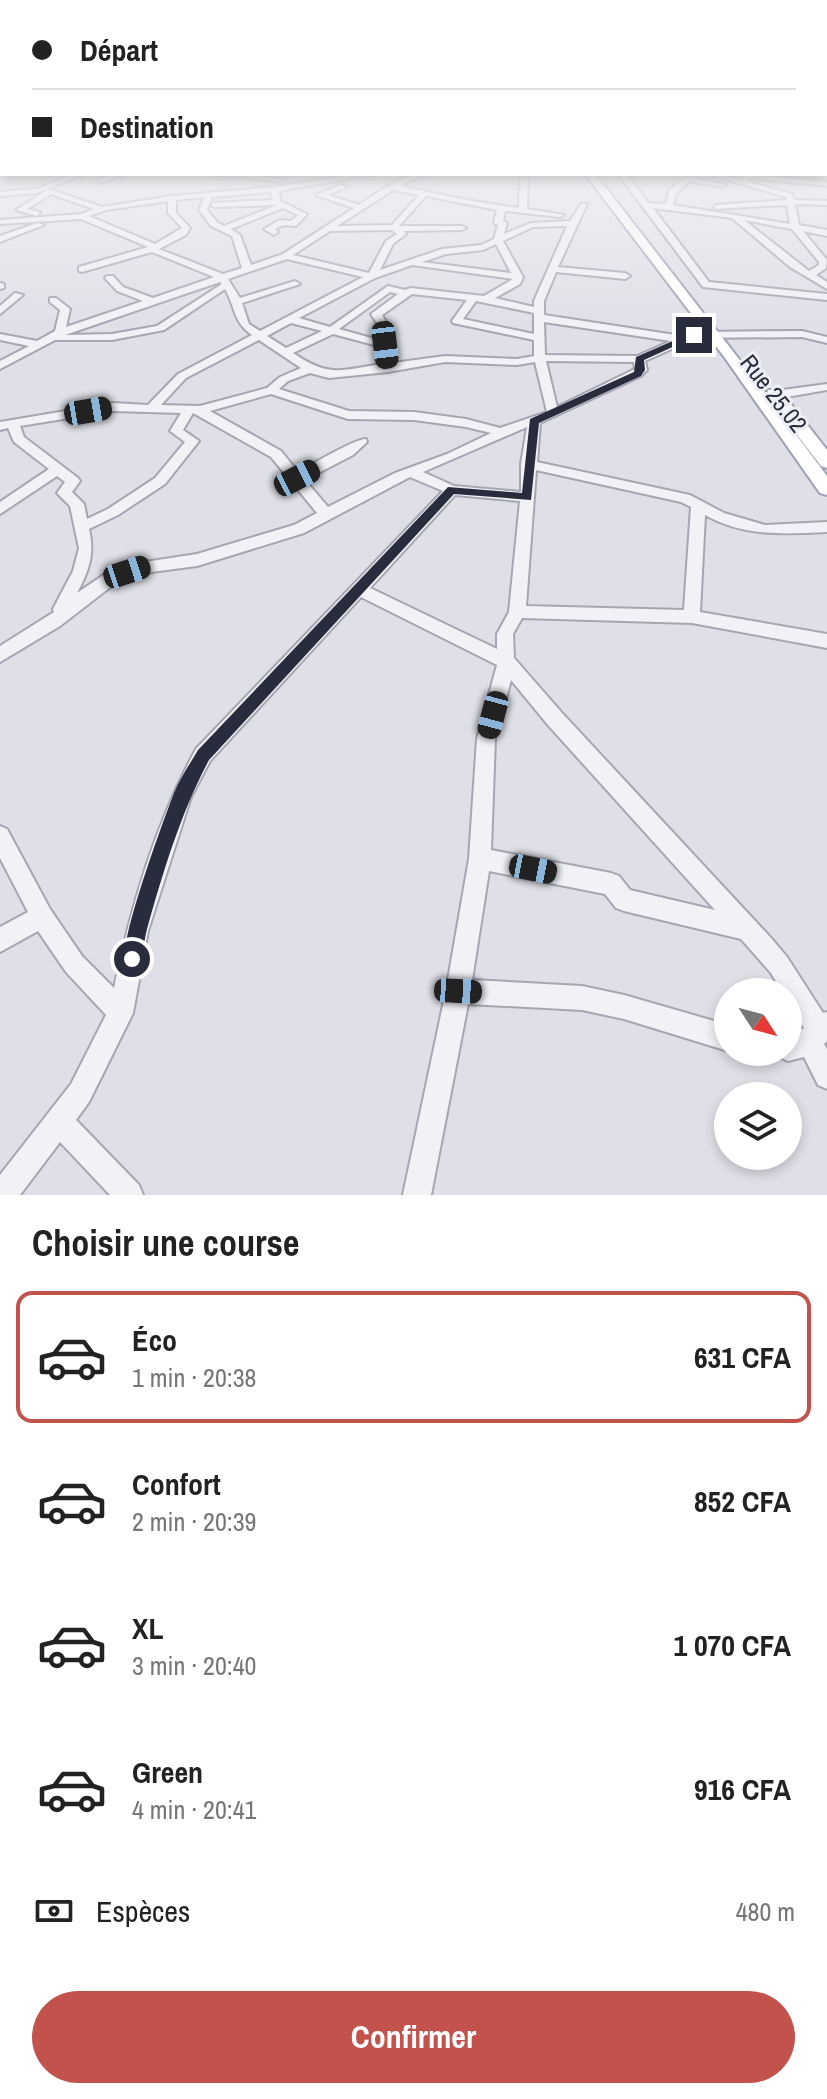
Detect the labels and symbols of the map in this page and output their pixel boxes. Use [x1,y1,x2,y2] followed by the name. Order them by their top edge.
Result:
[676,317,712,353] route end
[370,320,400,370] car
[733,347,815,439] street label: Rue 25.02
[62,395,114,427] car
[270,456,324,500] car
[100,553,154,591] car
[475,689,511,741] car
[507,853,559,885] car
[114,941,150,977] route start
[433,978,483,1004] car
[714,978,802,1066] north arrow

